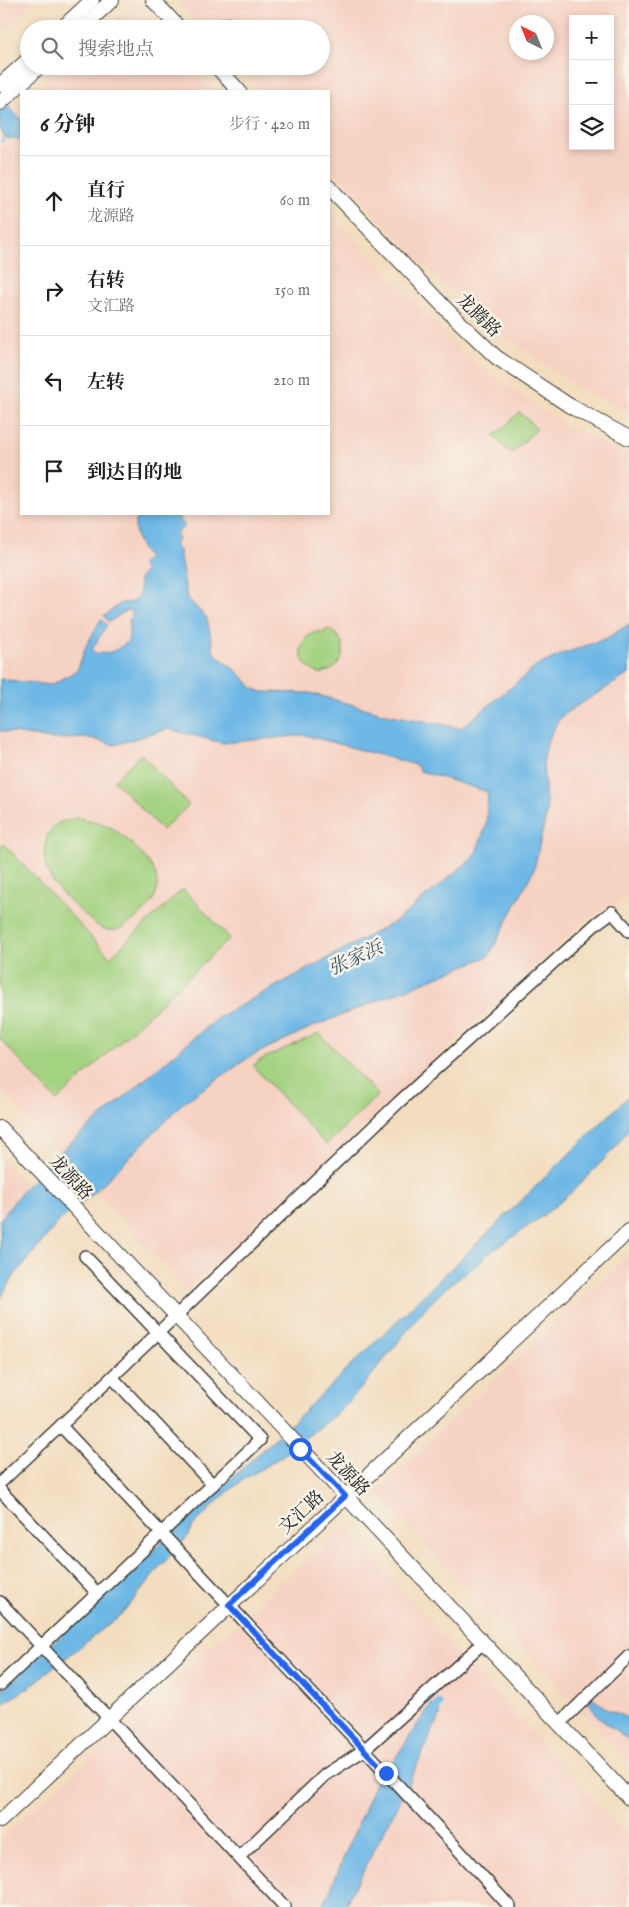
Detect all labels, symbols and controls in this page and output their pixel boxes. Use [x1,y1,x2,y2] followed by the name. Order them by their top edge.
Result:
[509,15,554,60] north arrow
[569,15,614,150] map controls
[569,15,614,60] button: +
[20,20,330,75] search box
[38,34,66,62] icon: search
[78,38,154,62] text: 搜索地点
[569,60,614,105] button: −
[569,105,614,150] button: layers
[40,112,95,139] text: 6 分钟
[228,115,310,135] text: 步行 · 420 m
[87,179,125,203] text: 直行
[40,187,68,215] icon: ahead
[280,191,310,211] text: 60 m
[87,207,135,227] text: 龙源路
[87,269,125,293] text: 右转
[40,277,68,305] icon: right
[275,281,310,301] text: 150 m
[451,289,505,343] street label: 龙腾路
[87,297,135,317] text: 文汇路
[40,367,68,395] icon: left
[87,371,125,395] text: 左转
[273,371,310,391] text: 210 m
[40,457,68,485] icon: arrive
[87,461,182,485] text: 到达目的地
[325,935,389,981] water label: 张家浜
[43,1150,97,1206] street label: 龙源路
[289,1438,312,1461] route start
[320,1446,374,1502] street label: 龙源路
[274,1486,330,1540] street label: 文汇路
[375,1762,398,1785] route end

